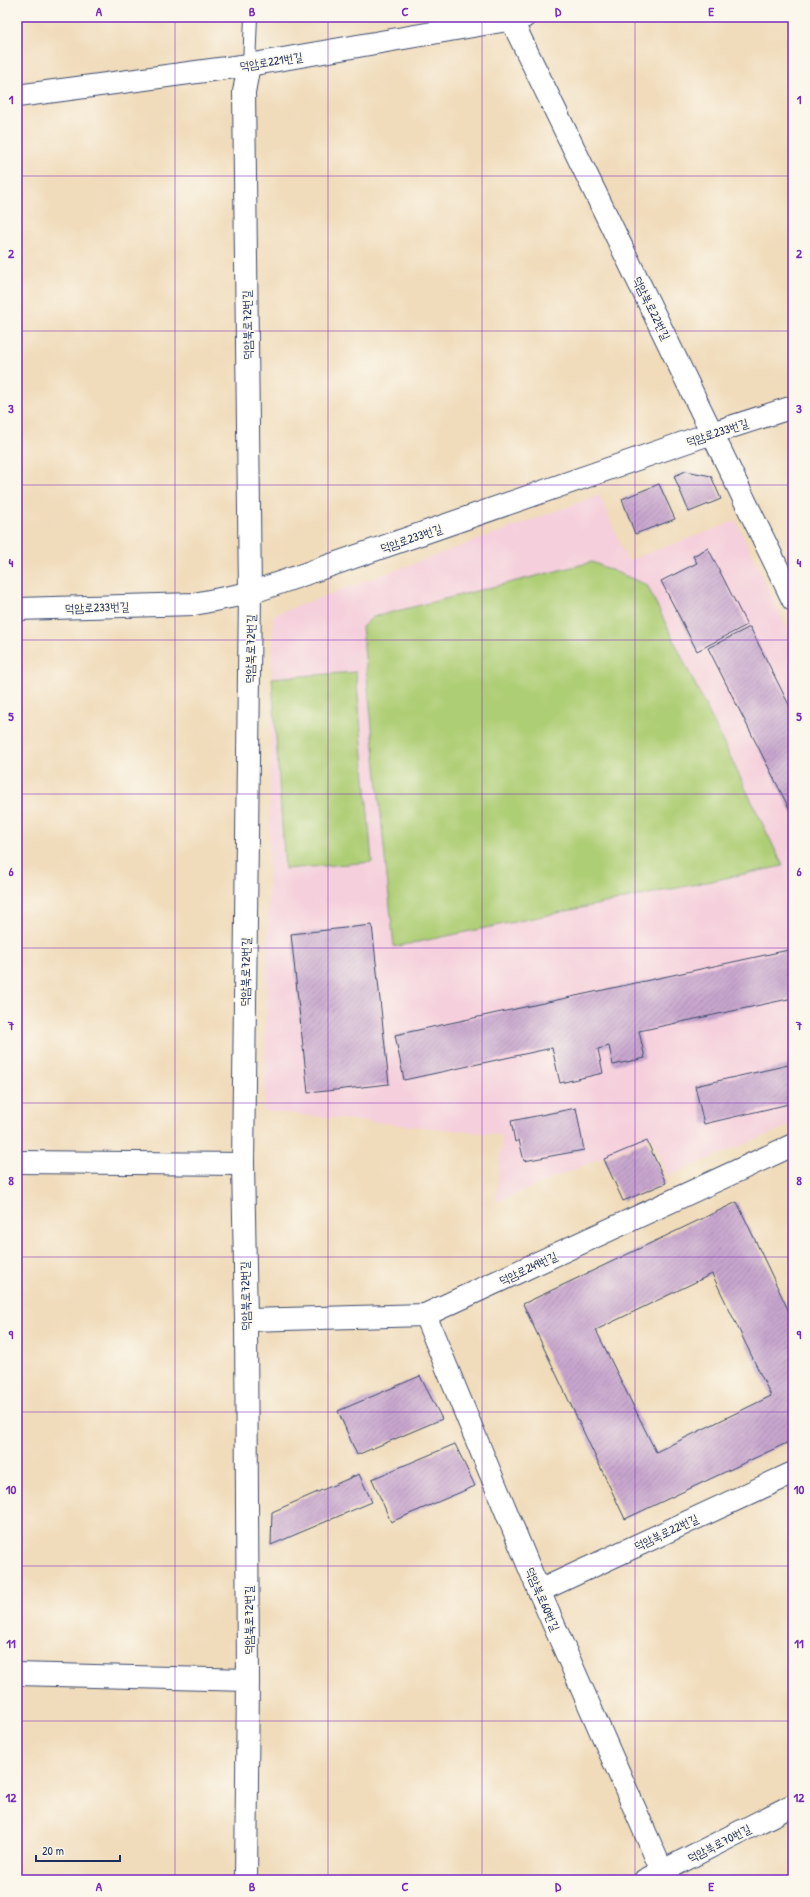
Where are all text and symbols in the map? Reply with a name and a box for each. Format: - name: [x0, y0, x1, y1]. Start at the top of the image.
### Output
- text: A: [96, 2, 103, 20]
- text: B: [249, 2, 256, 20]
- text: C: [401, 2, 409, 20]
- text: D: [555, 2, 562, 20]
- text: E: [708, 2, 714, 20]
- street label: 덕암로221번길: [238, 48, 304, 74]
- text: 1: [9, 90, 14, 108]
- text: 1: [797, 90, 802, 108]
- text: 2: [8, 244, 15, 262]
- text: 2: [796, 244, 803, 262]
- street label: 덕암북로22번길: [629, 273, 675, 343]
- street label: 덕암북로72번길: [238, 290, 256, 360]
- text: 3: [8, 399, 14, 417]
- text: 3: [796, 399, 802, 417]
- street label: 덕암로233번길: [684, 414, 751, 450]
- street label: 덕암로233번길: [378, 519, 445, 557]
- text: 4: [9, 553, 14, 571]
- text: 4: [797, 553, 802, 571]
- street label: 덕암로233번길: [64, 597, 130, 617]
- street label: 덕암북로72번길: [241, 614, 259, 684]
- text: 5: [8, 707, 14, 725]
- text: 5: [796, 707, 802, 725]
- text: 6: [8, 862, 14, 880]
- text: 6: [796, 862, 802, 880]
- street label: 덕암북로72번길: [236, 937, 254, 1007]
- text: 7: [7, 1016, 15, 1034]
- text: 7: [795, 1016, 803, 1034]
- text: 8: [8, 1171, 14, 1189]
- text: 8: [796, 1171, 802, 1189]
- street label: 덕암로249번길: [496, 1247, 560, 1289]
- street label: 덕암북로72번길: [236, 1261, 254, 1331]
- text: 9: [9, 1325, 14, 1343]
- text: 9: [797, 1325, 802, 1343]
- text: 10: [6, 1480, 16, 1498]
- text: 10: [794, 1480, 804, 1498]
- street label: 덕암북로22번길: [631, 1510, 701, 1554]
- street label: 덕암북로60번길: [522, 1564, 564, 1634]
- street label: 덕암북로72번길: [240, 1585, 257, 1655]
- text: 11: [6, 1634, 16, 1652]
- text: 11: [794, 1634, 804, 1652]
- text: 12: [6, 1788, 17, 1806]
- text: 12: [794, 1788, 805, 1806]
- street label: 덕암북로70번길: [684, 1820, 754, 1866]
- scale bar: [36, 1837, 120, 1863]
- text: 20 m: [42, 1842, 64, 1859]
- text: A: [96, 1877, 103, 1895]
- text: B: [249, 1877, 256, 1895]
- text: C: [401, 1877, 409, 1895]
- text: D: [555, 1877, 562, 1895]
- text: E: [708, 1877, 714, 1895]

